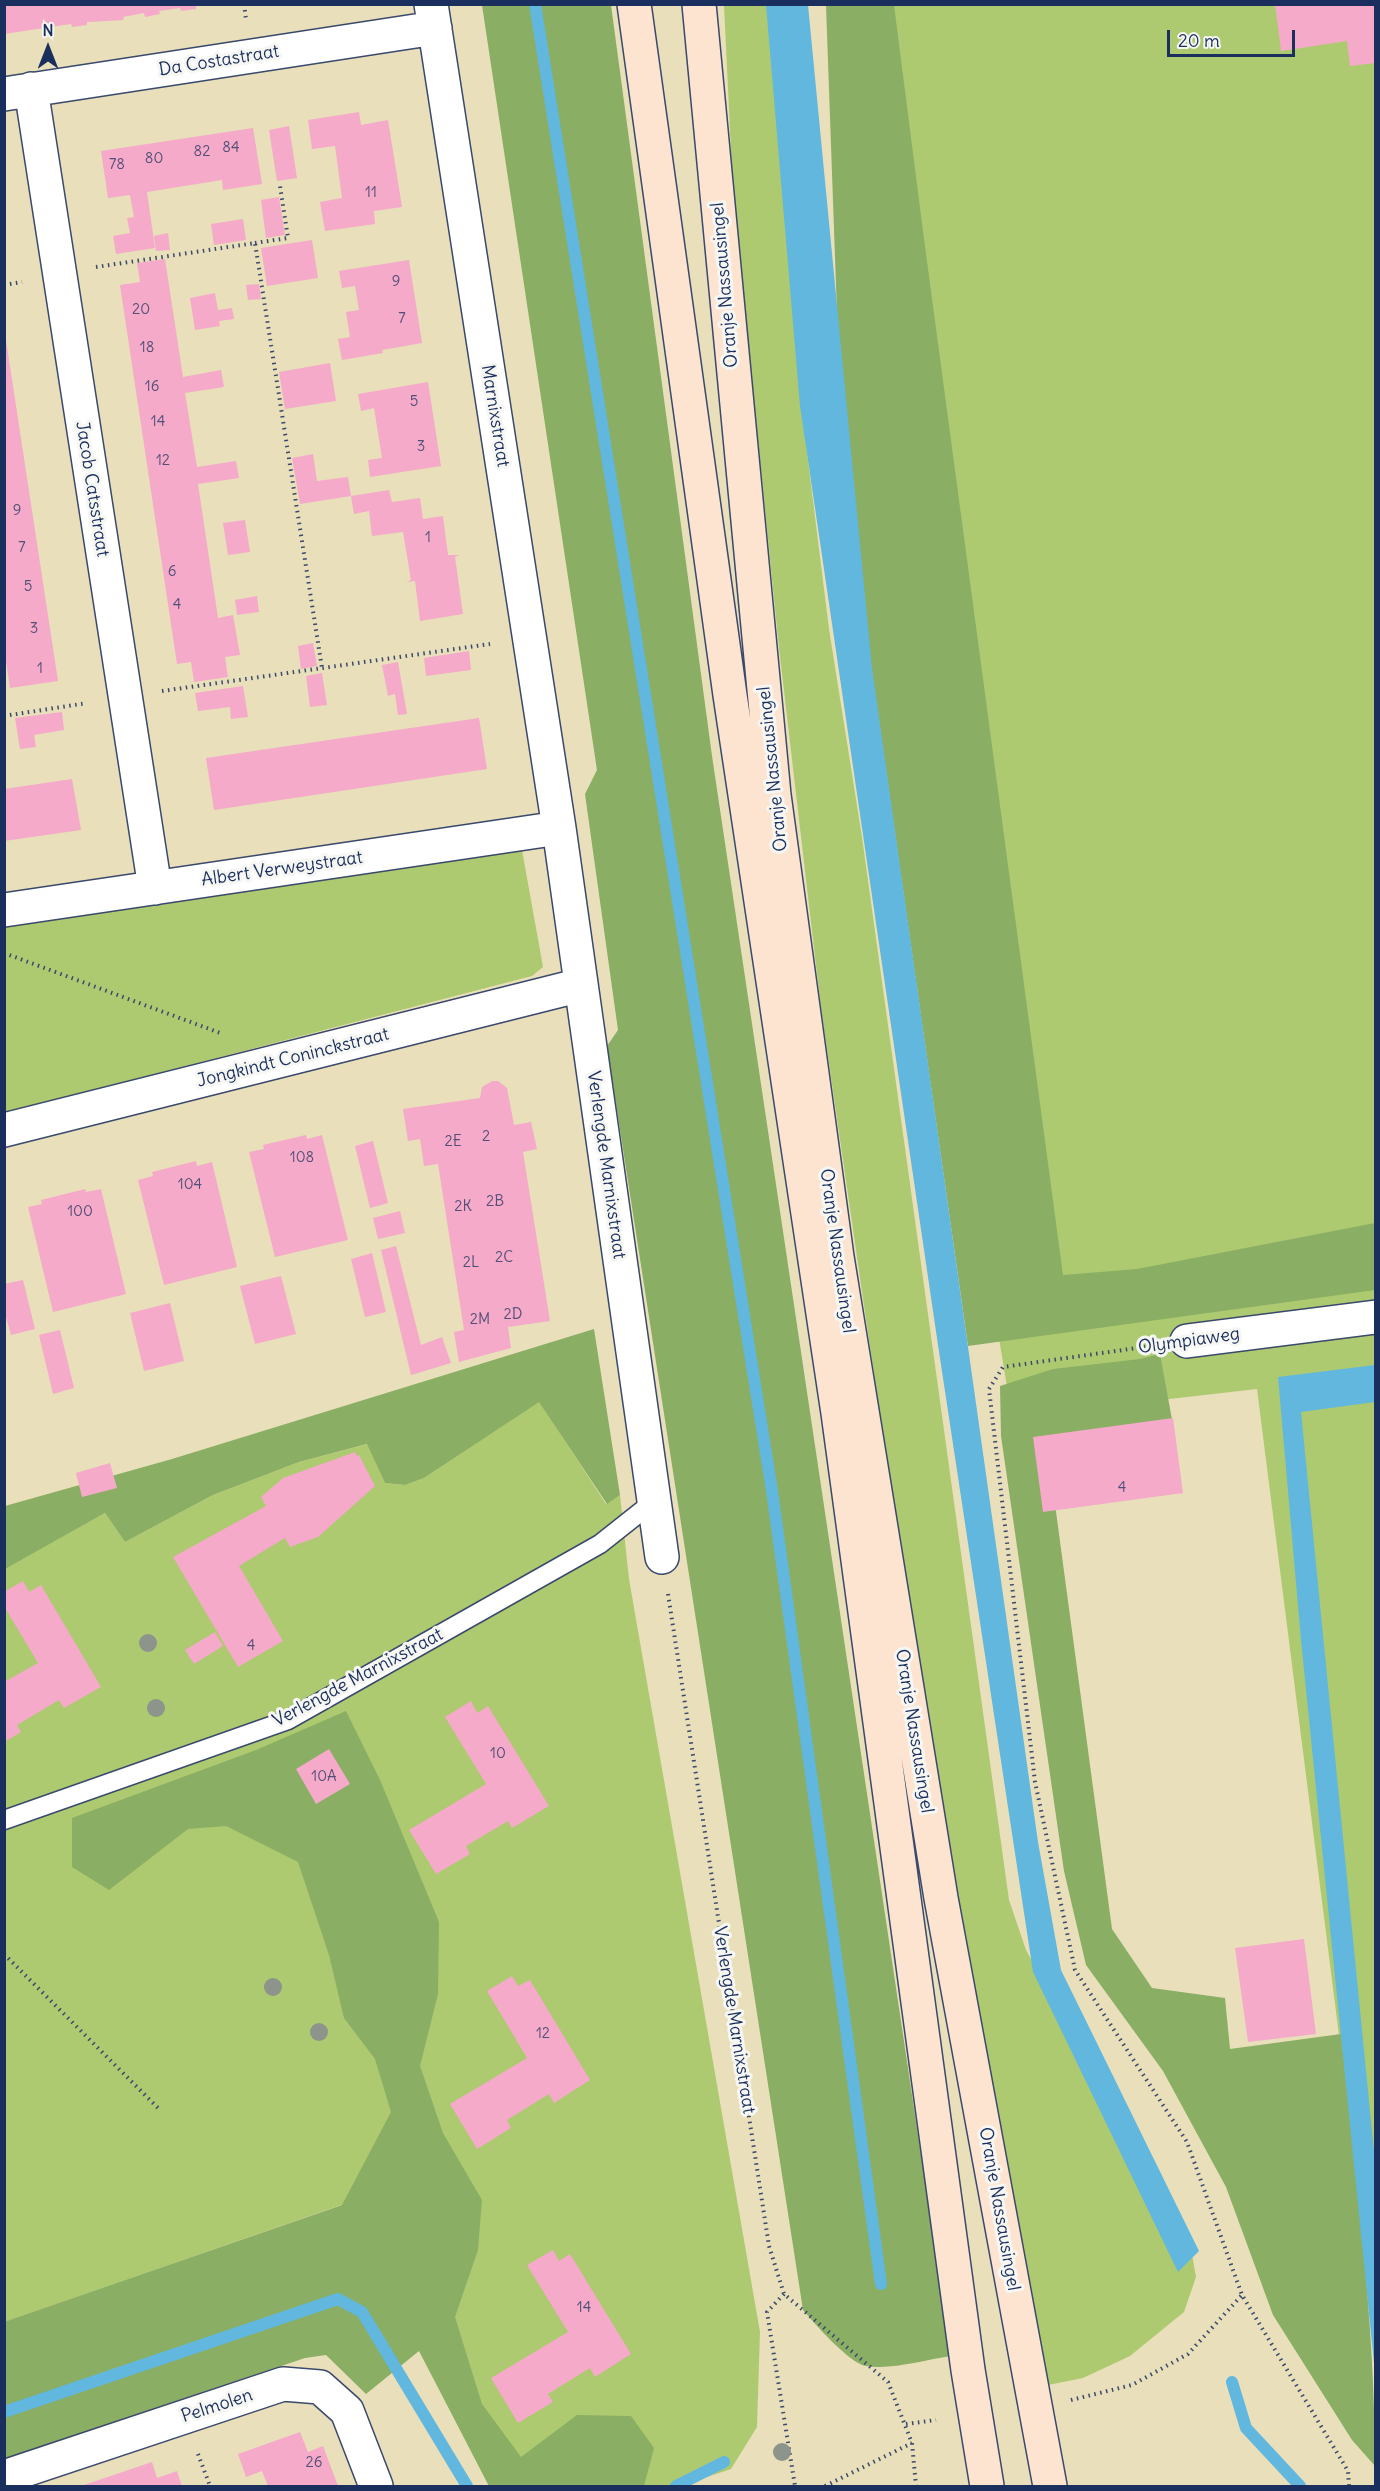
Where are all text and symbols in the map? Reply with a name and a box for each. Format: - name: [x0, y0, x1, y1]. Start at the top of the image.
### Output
- north arrow: [18, 18, 78, 78]
- scale bar: [1170, 18, 1298, 56]
- text: N: [42, 20, 54, 40]
- text: 20 m: [1178, 29, 1220, 52]
- street label: Da Costastraat: [157, 41, 281, 81]
- house number: 84: [222, 139, 240, 157]
- house number: 82: [194, 143, 210, 161]
- house number: 80: [145, 150, 163, 168]
- house number: 78: [109, 156, 125, 174]
- house number: 11: [365, 184, 377, 202]
- street label: Oranje Nassausingel: [707, 201, 743, 369]
- house number: 9: [392, 273, 400, 291]
- house number: 20: [132, 301, 150, 319]
- house number: 7: [398, 310, 406, 328]
- house number: 18: [140, 339, 154, 357]
- street label: Marnixstraat: [476, 363, 514, 469]
- house number: 16: [145, 378, 159, 396]
- house number: 5: [410, 393, 418, 411]
- house number: 14: [151, 413, 165, 431]
- street label: Jacob Catsstraat: [71, 420, 113, 558]
- house number: 3: [417, 438, 425, 456]
- house number: 12: [156, 452, 170, 470]
- house number: 9: [13, 502, 21, 520]
- house number: 1: [425, 529, 431, 547]
- house number: 7: [18, 539, 26, 557]
- house number: 6: [168, 563, 176, 581]
- house number: 5: [24, 578, 32, 596]
- house number: 4: [173, 596, 181, 614]
- house number: 3: [30, 620, 38, 638]
- house number: 1: [37, 660, 43, 678]
- street label: Oranje Nassausingel: [754, 685, 792, 853]
- street label: Albert Verweystraat: [200, 847, 364, 891]
- street label: Jongkindt Coninckstraat: [195, 1024, 391, 1092]
- street label: Verlengde Marnixstraat: [582, 1070, 630, 1260]
- house number: 2: [482, 1128, 490, 1146]
- house number: 2E: [444, 1133, 462, 1151]
- house number: 108: [290, 1149, 314, 1167]
- street label: Oranje Nassausingel: [815, 1167, 859, 1335]
- house number: 104: [178, 1176, 202, 1194]
- house number: 2B: [486, 1193, 504, 1211]
- house number: 2K: [454, 1198, 472, 1216]
- house number: 100: [67, 1203, 93, 1221]
- house number: 2C: [495, 1249, 513, 1267]
- house number: 2L: [463, 1254, 479, 1272]
- house number: 2D: [504, 1306, 522, 1324]
- house number: 2M: [470, 1311, 490, 1329]
- street label: Olympiaweg: [1137, 1323, 1241, 1359]
- house number: 4: [1118, 1479, 1126, 1497]
- street label: Verlengde Marnixstraat: [269, 1624, 447, 1732]
- house number: 4: [247, 1637, 255, 1655]
- street label: Oranje Nassausingel: [890, 1647, 938, 1815]
- house number: 10: [490, 1745, 506, 1763]
- house number: 10A: [311, 1768, 337, 1786]
- street label: Verlengde Marnixstraat: [709, 1925, 759, 2115]
- house number: 12: [536, 2025, 550, 2043]
- street label: Oranje Nassausingel: [974, 2125, 1024, 2293]
- house number: 14: [577, 2299, 591, 2317]
- street label: Pelmolen: [179, 2384, 255, 2428]
- house number: 26: [306, 2454, 322, 2472]

